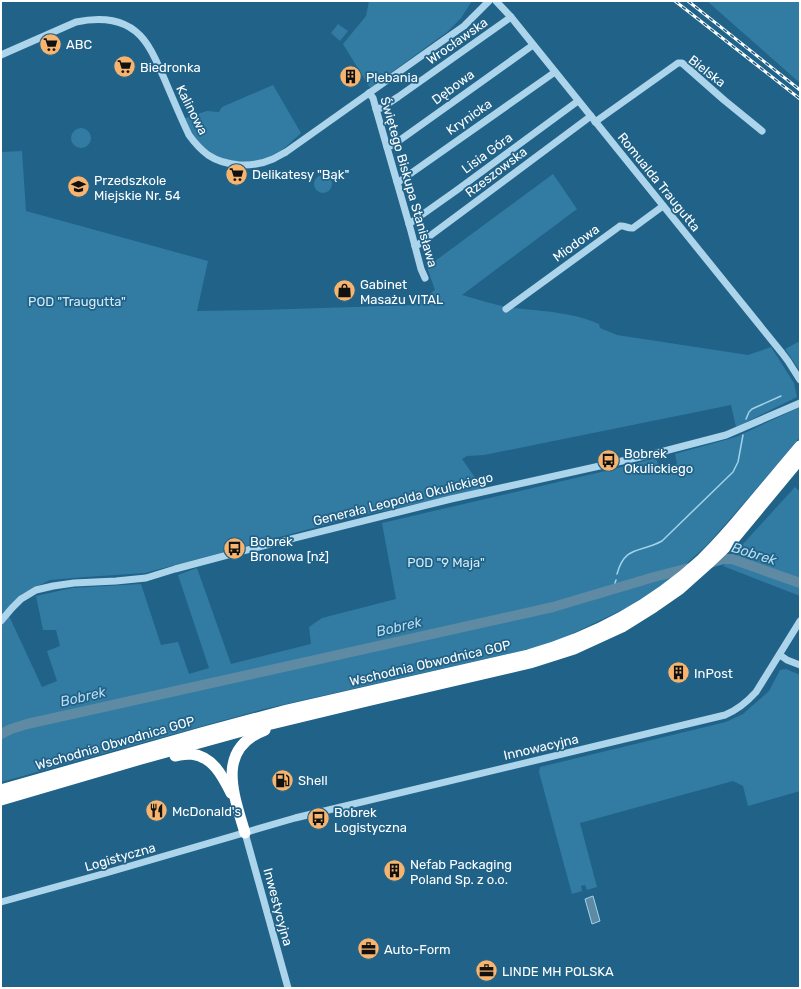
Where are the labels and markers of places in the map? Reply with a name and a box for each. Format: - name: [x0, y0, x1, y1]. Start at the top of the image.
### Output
- supermarket icon: ABC: [38, 31, 64, 57]
- place label: ABC: [66, 37, 92, 52]
- supermarket icon: Biedronka: [112, 54, 138, 80]
- place label: Biedronka: [140, 60, 201, 75]
- building icon: Plebania: [337, 64, 363, 90]
- place label: Plebania: [366, 70, 418, 85]
- supermarket icon: Delikatesy "Bąk": [224, 161, 250, 187]
- place label: Delikatesy "Bąk": [252, 167, 349, 182]
- place label: Przedszkole Miejskie Nr. 54: [94, 173, 181, 203]
- school or university icon: Przedszkole Miejskie Nr. 54: [65, 174, 91, 200]
- place label: Gabinet Masażu VITAL: [360, 277, 444, 307]
- shop icon: Gabinet Masażu VITAL: [331, 278, 357, 304]
- place label: Bobrek Okulickiego: [624, 446, 693, 477]
- bus stop icon: Bobrek Okulickiego: [595, 447, 621, 473]
- place label: Bobrek Bronowa [nż]: [250, 534, 329, 564]
- bus stop icon: Bobrek Bronowa [nż]: [222, 535, 248, 561]
- building icon: InPost: [666, 660, 692, 686]
- place label: InPost: [694, 666, 733, 681]
- fuel station icon: Shell: [270, 767, 296, 793]
- place label: Shell: [298, 773, 328, 788]
- restaurant icon: McDonald's: [143, 798, 169, 824]
- place label: McDonald's: [172, 804, 241, 819]
- place label: Bobrek Logistyczna: [334, 805, 407, 836]
- bus stop icon: Bobrek Logistyczna: [305, 806, 331, 832]
- place label: Nefab Packaging Poland Sp. z o.o.: [410, 857, 512, 887]
- building icon: Nefab Packaging Poland Sp. z o.o.: [381, 858, 407, 884]
- office icon: Auto-Form: [356, 936, 382, 962]
- place label: Auto-Form: [384, 942, 451, 957]
- office icon: LINDE MH POLSKA: [473, 958, 499, 984]
- place label: LINDE MH POLSKA: [502, 964, 614, 979]

